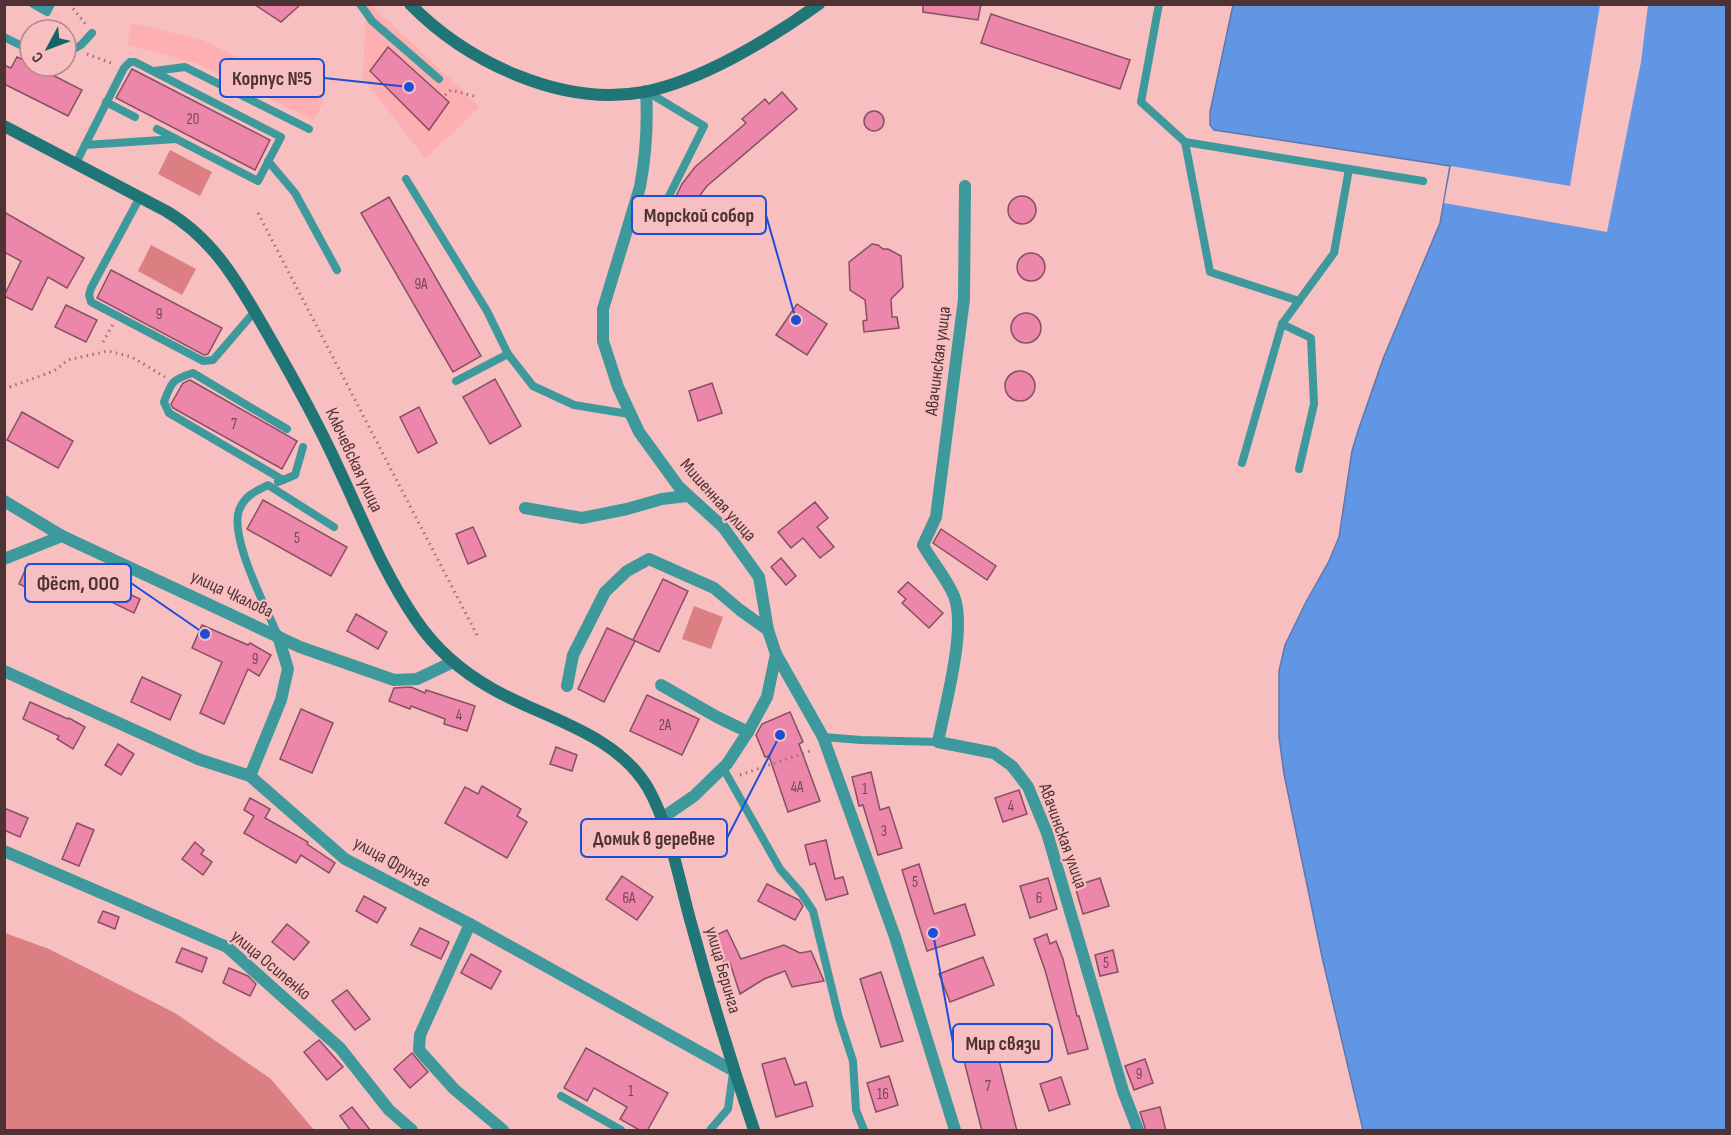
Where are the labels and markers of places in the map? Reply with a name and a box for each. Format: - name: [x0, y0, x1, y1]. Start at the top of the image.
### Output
- callout: Корпус №5: [220, 59, 324, 97]
- callout: Морской собор: [632, 196, 766, 234]
- callout: Фёст, ООО: [25, 564, 131, 602]
- callout: Домик в деревне: [581, 819, 727, 857]
- callout: Мир связи: [953, 1024, 1052, 1062]

